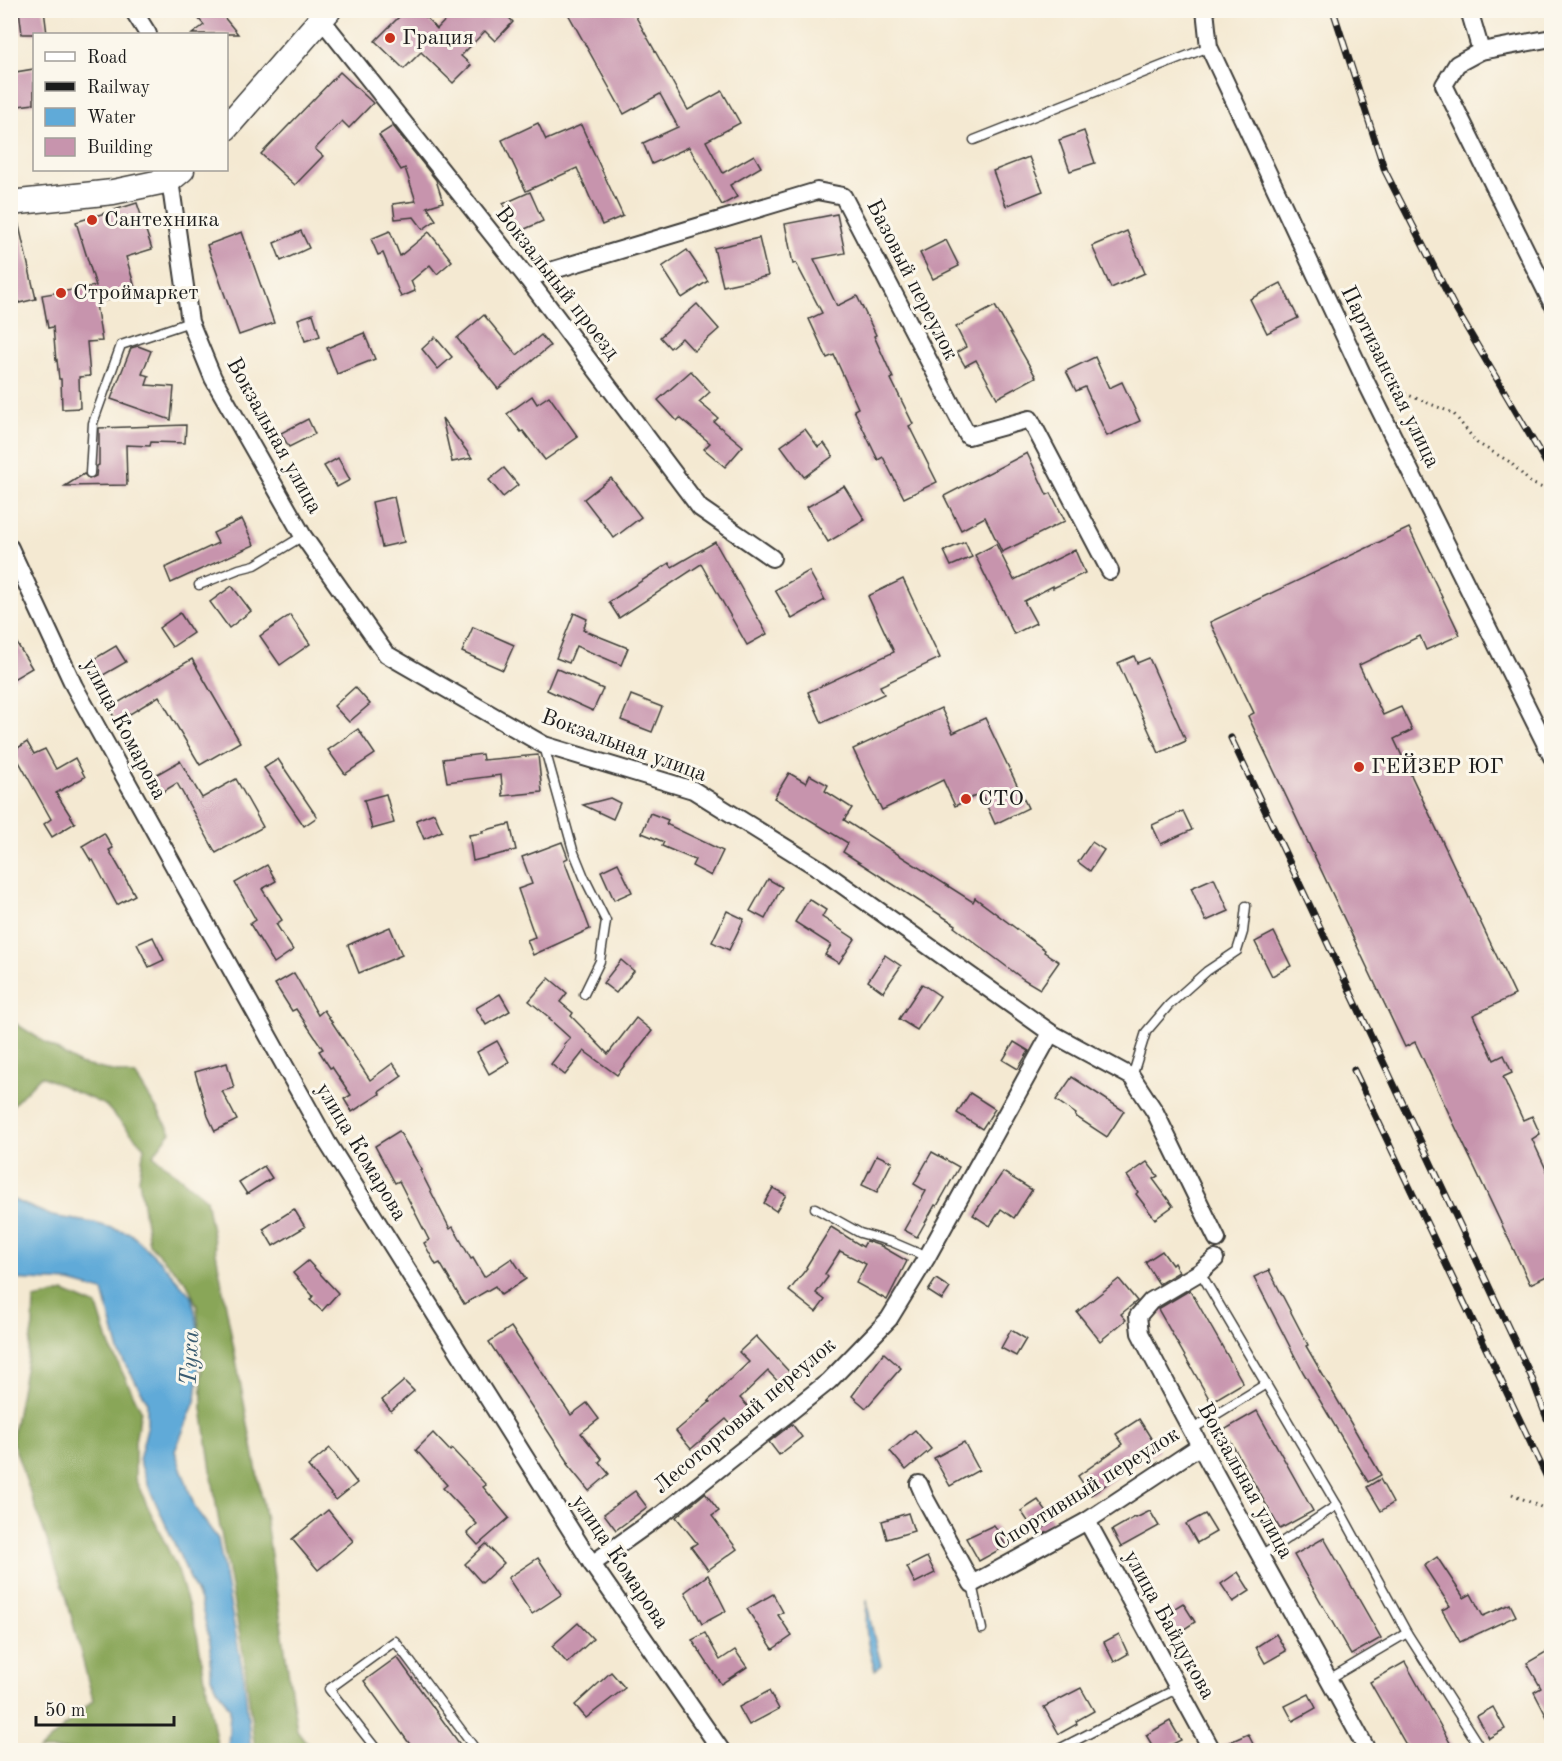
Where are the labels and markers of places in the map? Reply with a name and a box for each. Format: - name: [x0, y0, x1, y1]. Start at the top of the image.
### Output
- place label: Грация: [402, 27, 474, 49]
- marker: Грация: [383, 31, 397, 45]
- place label: Сантехника: [104, 209, 220, 231]
- marker: Сантехника: [85, 213, 99, 227]
- place label: Строймаркет: [73, 282, 199, 304]
- marker: Строймаркет: [54, 286, 68, 300]
- place label: ГЕЙЗЕР ЮГ: [1371, 752, 1504, 778]
- marker: ГЕЙЗЕР ЮГ: [1352, 760, 1366, 774]
- place label: СТО: [978, 788, 1024, 810]
- marker: СТО: [959, 792, 973, 806]

